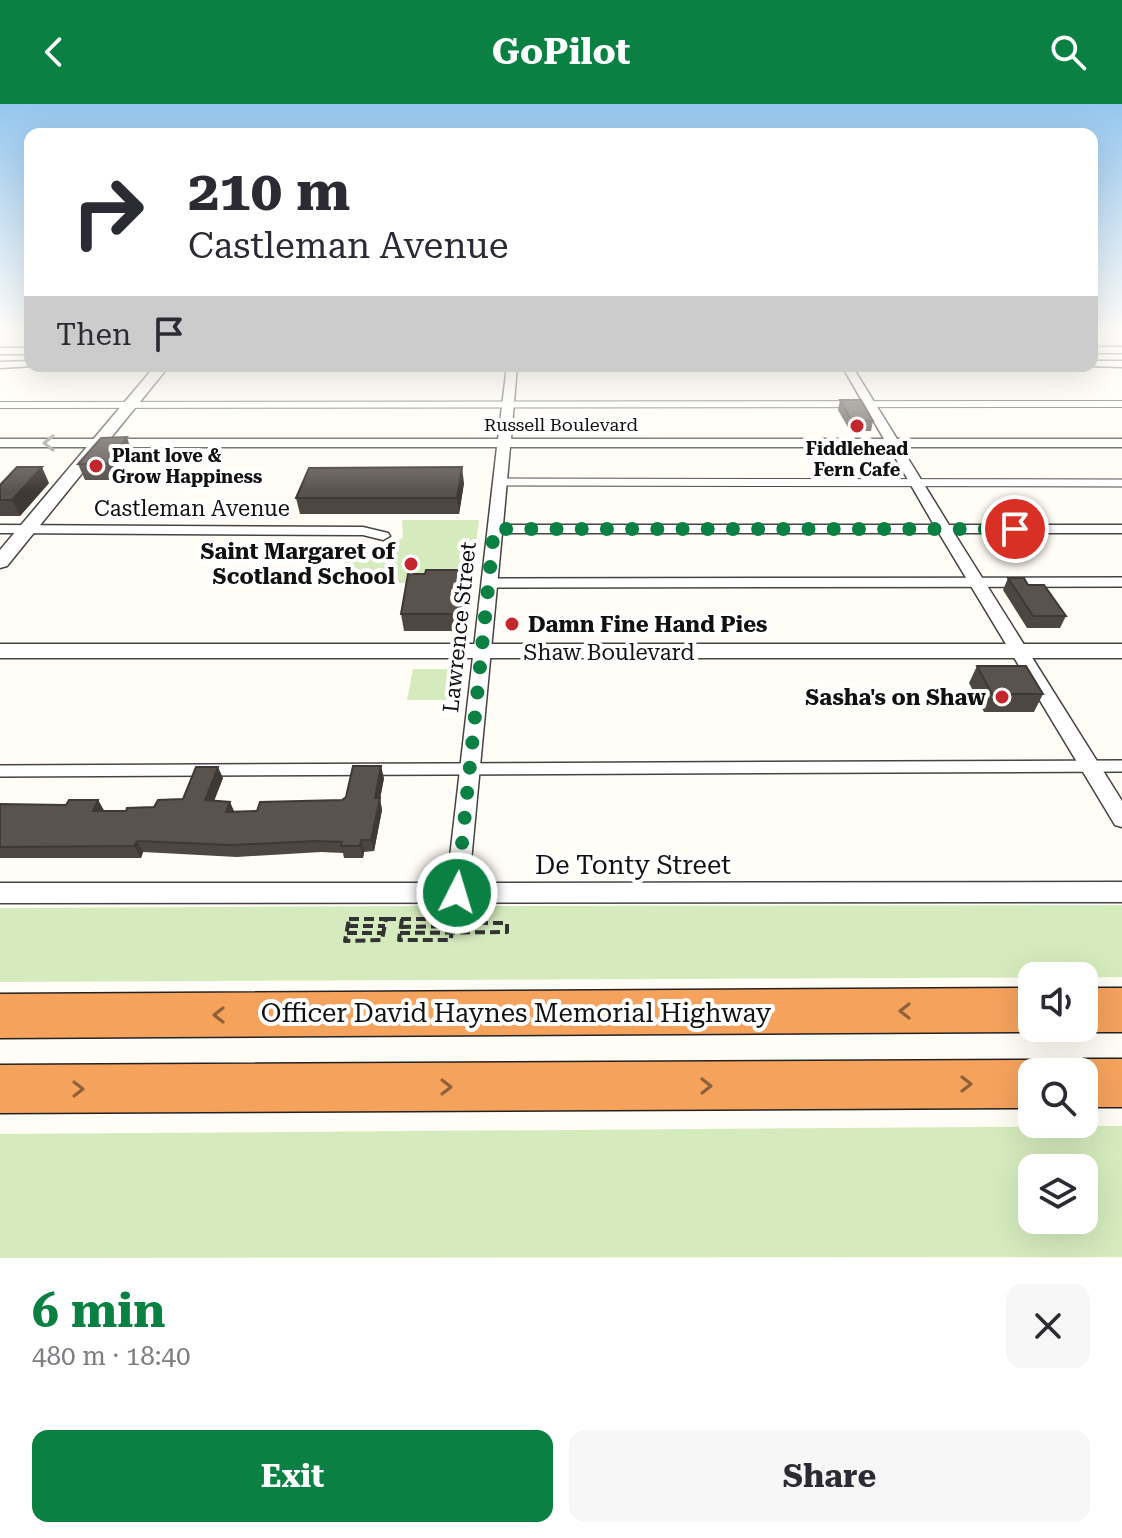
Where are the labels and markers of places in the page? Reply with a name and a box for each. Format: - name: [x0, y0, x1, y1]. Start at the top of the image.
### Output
- marker: Fiddlehead Fern Cafe: [848, 417, 866, 435]
- place label: Fiddlehead Fern Cafe: [806, 438, 908, 480]
- place label: Plant love & Grow Happiness: [112, 445, 262, 487]
- marker: Plant love & Grow Happiness: [87, 457, 105, 475]
- pin: [981, 495, 1049, 563]
- place label: Saint Margaret of Scotland School: [201, 539, 396, 589]
- marker: Saint Margaret of Scotland School: [402, 555, 420, 573]
- place label: Damn Fine Hand Pies: [528, 612, 767, 637]
- marker: Damn Fine Hand Pies: [503, 615, 521, 633]
- place label: Sasha's on Shaw: [805, 685, 986, 710]
- marker: Sasha's on Shaw: [993, 688, 1011, 706]

